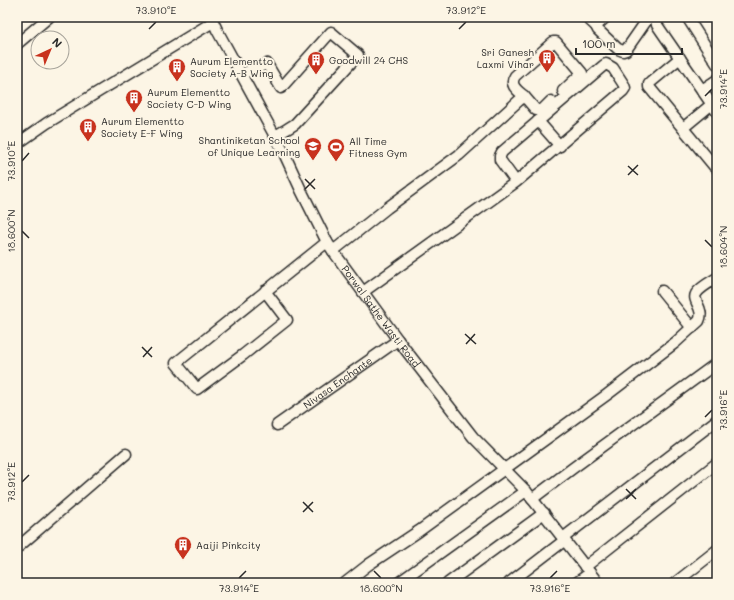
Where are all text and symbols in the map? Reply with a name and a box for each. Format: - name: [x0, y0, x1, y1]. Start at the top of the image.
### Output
- text: 73.910°E: [136, 3, 177, 17]
- text: 73.912°E: [446, 3, 486, 17]
- north arrow: [30, 30, 70, 70]
- scale bar: [576, 30, 682, 56]
- text: N: [49, 34, 66, 51]
- text: 100 m: [582, 35, 616, 51]
- place label: Sri Ganesh Laxmi Vihar: [477, 45, 534, 71]
- building icon: Sri Ganesh Laxmi Vihar: [537, 48, 557, 73]
- building icon: Goodwill 24 CHS: [306, 50, 326, 75]
- place label: Goodwill 24 CHS: [329, 53, 409, 67]
- place label: Aurum Elementto Society A-B Wing: [190, 54, 273, 80]
- building icon: Aurum Elementto Society A-B Wing: [167, 57, 187, 82]
- text: 73.914°E: [716, 69, 730, 109]
- place label: Aurum Elementto Society C-D Wing: [147, 85, 231, 111]
- building icon: Aurum Elementto Society C-D Wing: [124, 88, 144, 113]
- place label: Aurum Elementto Society E-F Wing: [101, 114, 184, 140]
- building icon: Aurum Elementto Society E-F Wing: [78, 117, 98, 142]
- place label: Shantiniketan School of Unique Learning: [199, 133, 300, 159]
- place label: All Time Fitness Gym: [349, 134, 407, 160]
- school or university icon: Shantiniketan School of Unique Learning: [303, 136, 323, 161]
- sports icon: All Time Fitness Gym: [326, 137, 346, 162]
- text: 73.910°E: [4, 140, 18, 181]
- text: 18.600°N: [4, 209, 18, 253]
- text: 18.604°N: [716, 226, 730, 268]
- street label: Porwal Sathe Wasti Road: [339, 262, 423, 370]
- street label: Nivasa Enchante: [300, 353, 375, 412]
- text: 73.916°E: [716, 390, 730, 430]
- text: 73.912°E: [4, 462, 18, 502]
- building icon: Aaiji Pinkcity: [173, 535, 193, 560]
- place label: Aaiji Pinkcity: [196, 538, 260, 552]
- text: 73.914°E: [219, 581, 259, 595]
- text: 18.600°N: [359, 581, 403, 595]
- text: 73.916°E: [530, 581, 570, 595]

